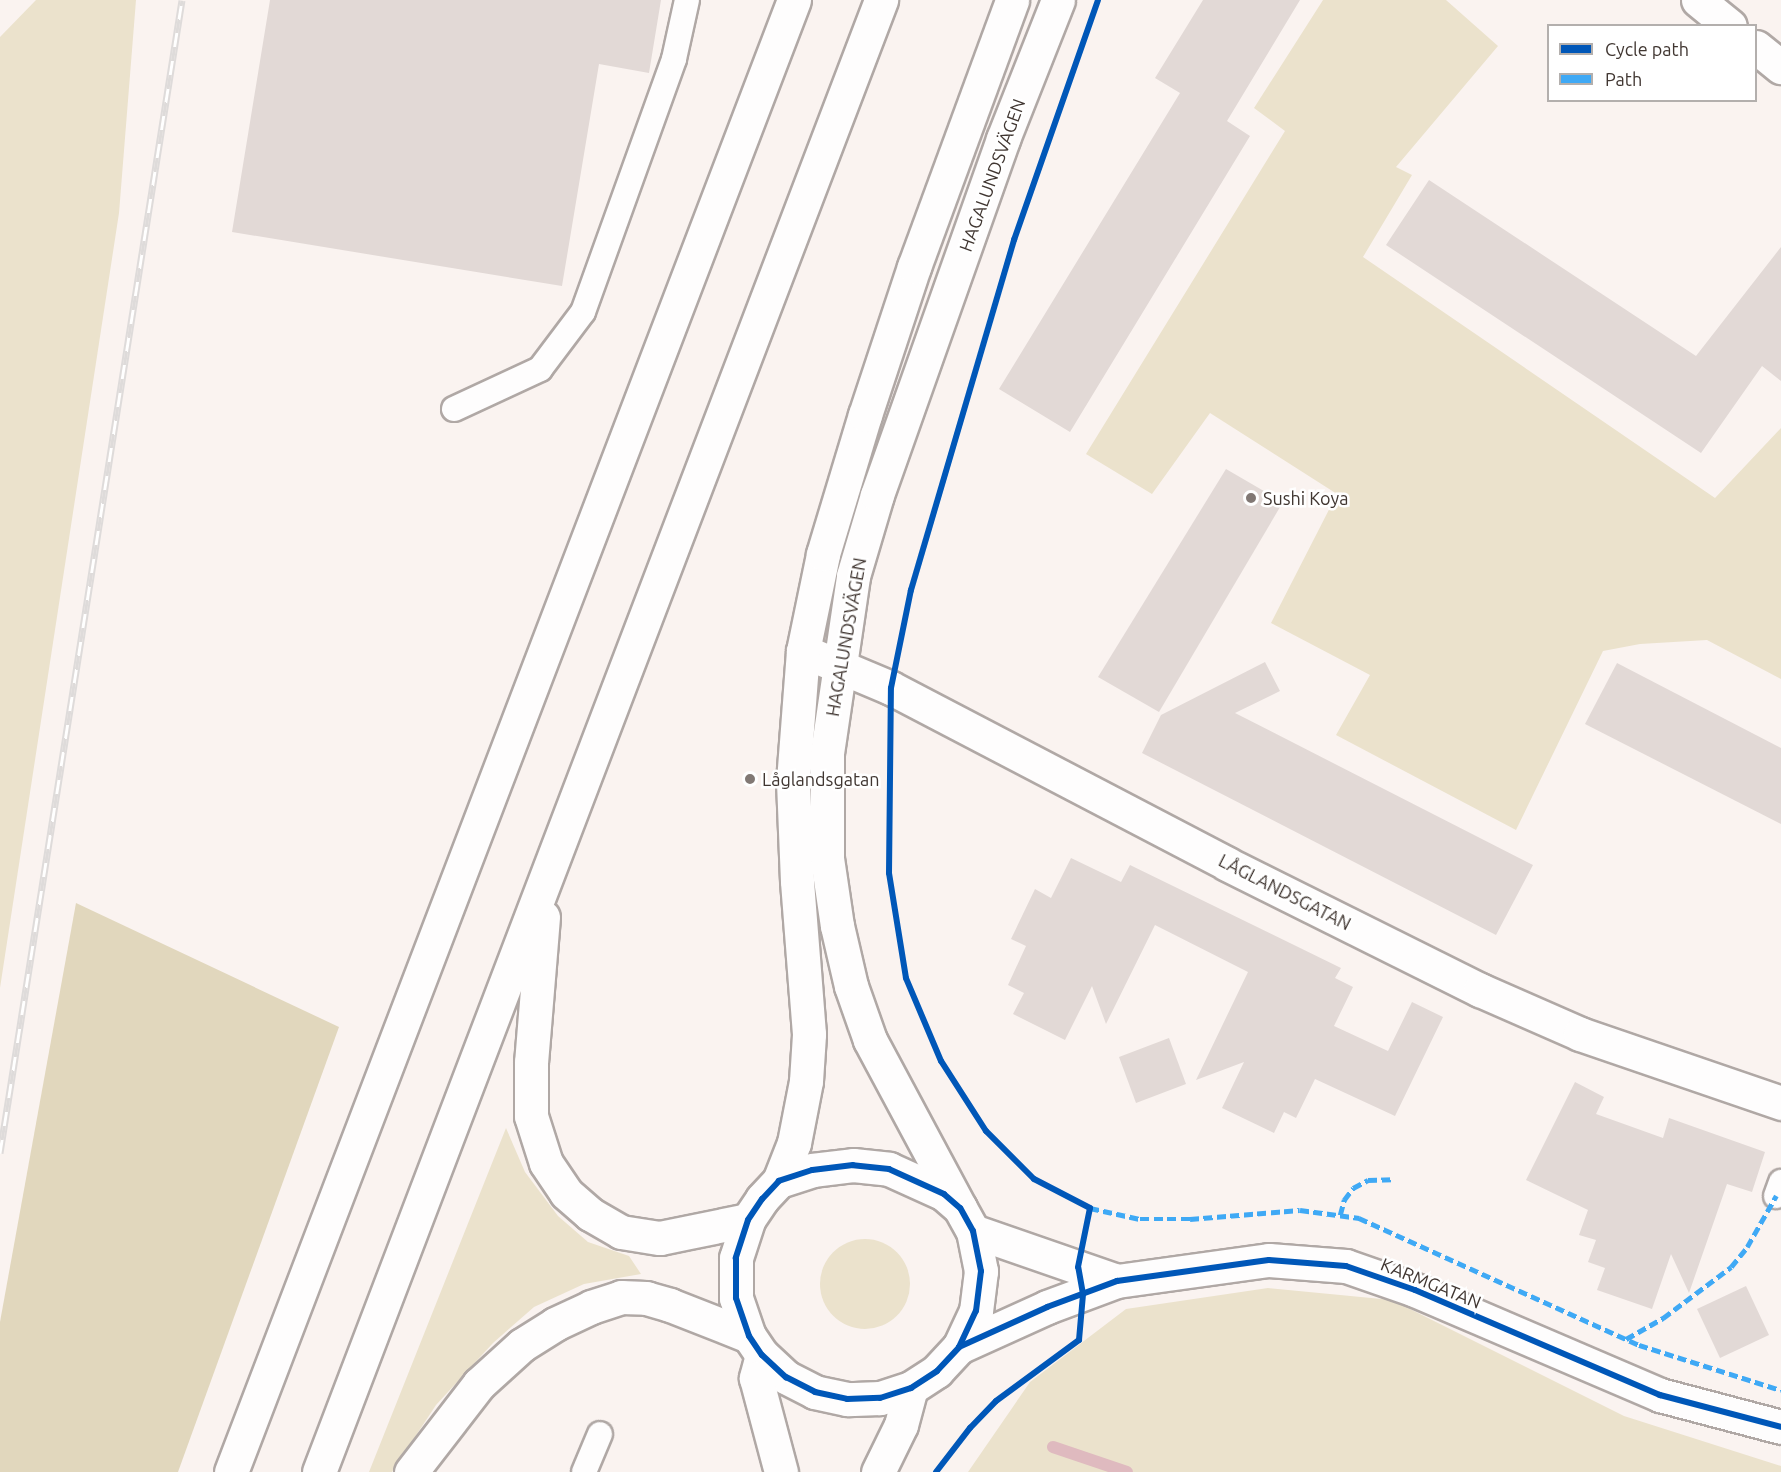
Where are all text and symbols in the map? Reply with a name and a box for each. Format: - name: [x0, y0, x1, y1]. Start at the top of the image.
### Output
- legend: [1547, 24, 1757, 102]
- text: Cycle path: [1605, 39, 1689, 59]
- text: Path: [1605, 69, 1642, 89]
- street label: HAGALUNDSVÄGEN: [954, 96, 1030, 254]
- place label: Sushi Koya: [1263, 487, 1348, 509]
- marker: Sushi Koya: [1244, 491, 1258, 505]
- street label: HAGALUNDSVÄGEN: [821, 556, 871, 718]
- place label: Låglandsgatan: [762, 768, 880, 790]
- marker: Låglandsgatan: [743, 772, 757, 786]
- street label: LÅGLANDSGATAN: [1215, 849, 1355, 935]
- street label: KARMGATAN: [1378, 1253, 1484, 1313]

